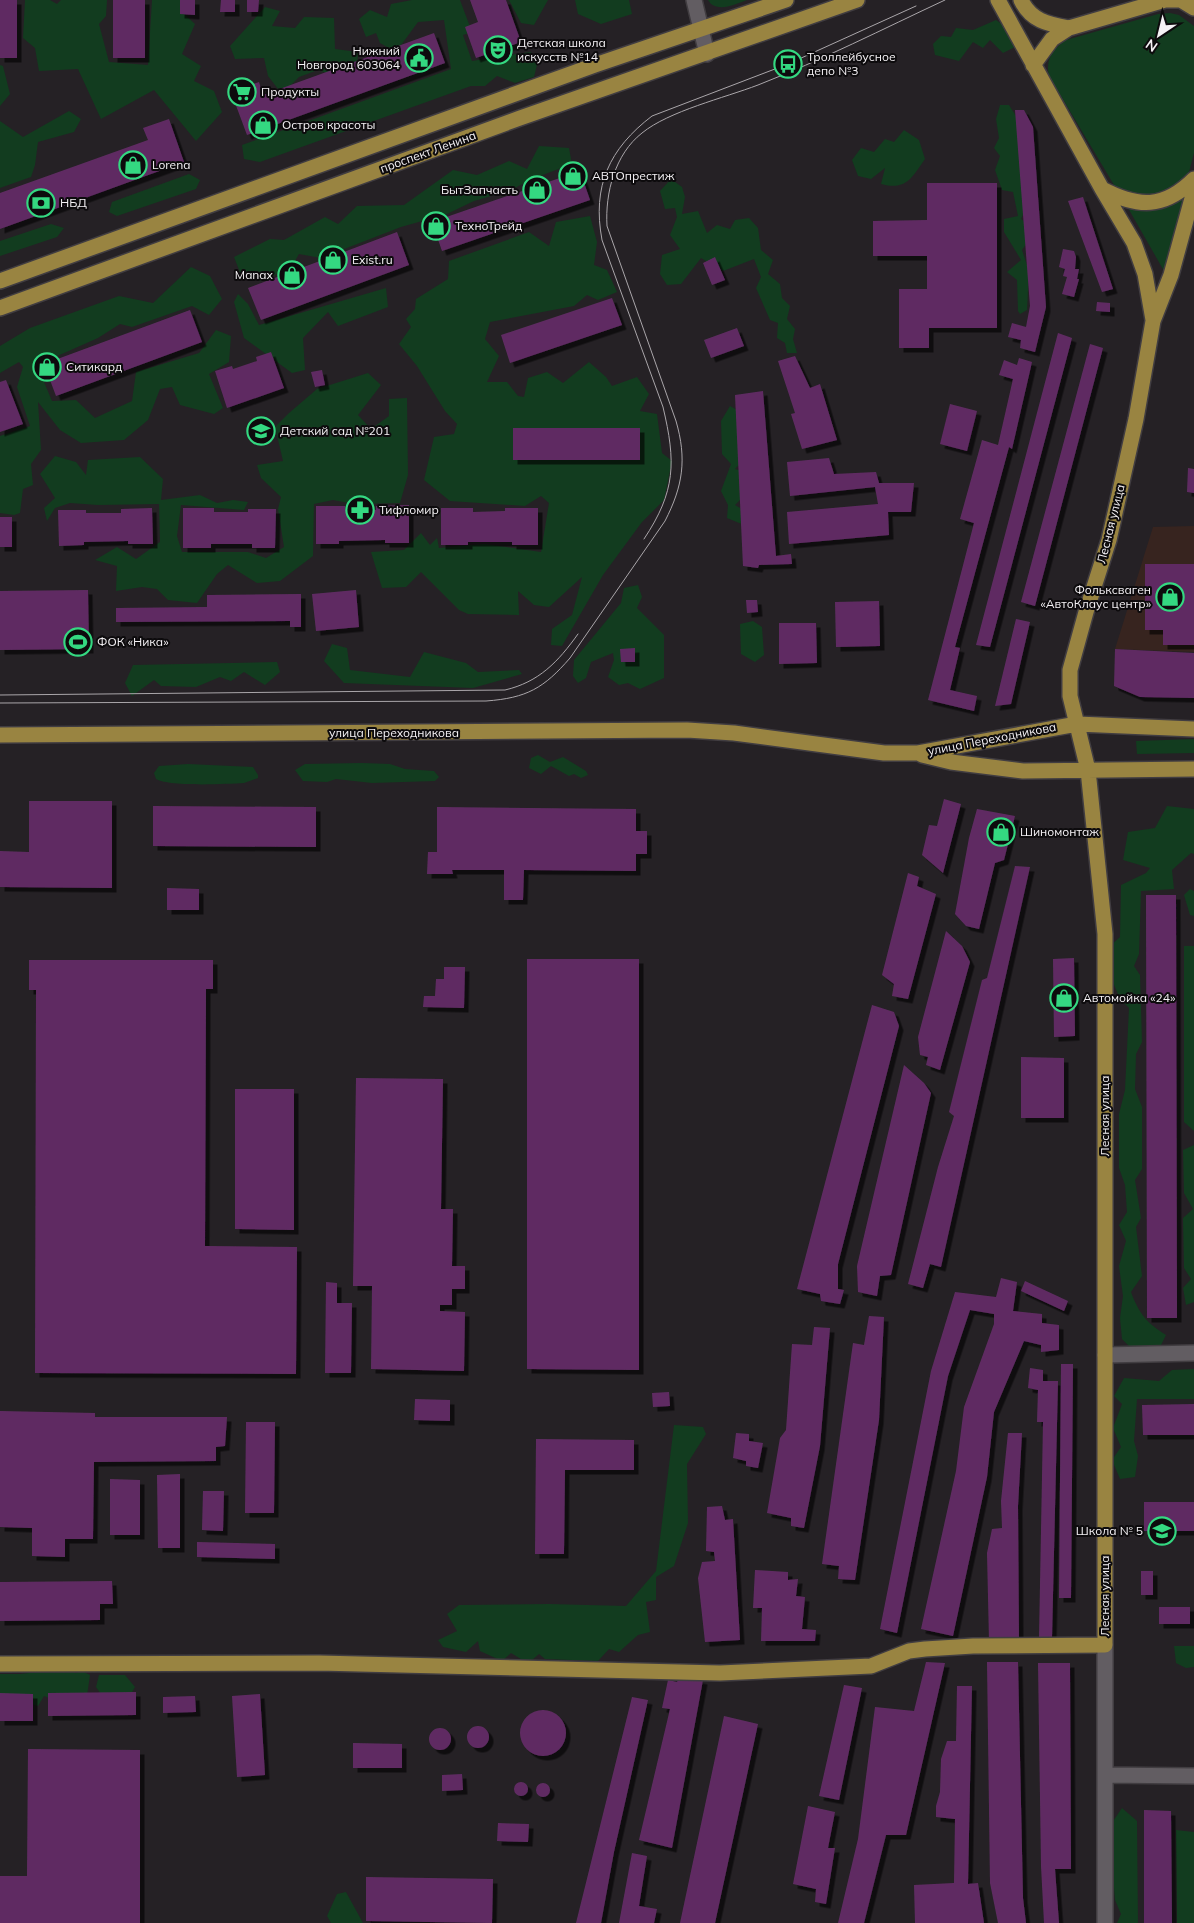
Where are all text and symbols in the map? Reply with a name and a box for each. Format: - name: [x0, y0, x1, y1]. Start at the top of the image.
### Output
- north arrow: [1134, 10, 1184, 60]
- theatre icon: Детская школа искусств №14: [483, 35, 513, 65]
- place label: Детская школа искусств №14: [517, 35, 606, 64]
- text: N: [1142, 35, 1161, 56]
- place label: Нижний Новгород 603064: [297, 43, 400, 72]
- public building icon: Нижний Новгород 603064: [404, 43, 434, 73]
- bus stop icon: Троллейбусное депо №3: [773, 49, 803, 79]
- place label: Троллейбусное депо №3: [807, 49, 896, 78]
- supermarket icon: Продукты: [227, 77, 257, 107]
- place label: Продукты: [261, 84, 319, 99]
- shop icon: Остров красоты: [248, 110, 278, 140]
- place label: Остров красоты: [282, 117, 375, 132]
- street label: проспект Ленина: [378, 127, 478, 176]
- shop icon: Lorena: [118, 150, 148, 180]
- place label: Lorena: [152, 157, 190, 172]
- shop icon: АВТОпрестиж: [558, 161, 588, 191]
- place label: АВТОпрестиж: [592, 168, 675, 183]
- shop icon: БытЗапчасть: [522, 175, 552, 205]
- place label: БытЗапчасть: [441, 182, 518, 197]
- bank icon: НБД: [26, 188, 56, 218]
- place label: НБД: [60, 195, 87, 210]
- shop icon: ТехноТрейд: [421, 211, 451, 241]
- place label: ТехноТрейд: [455, 218, 522, 233]
- shop icon: Exist.ru: [318, 245, 348, 275]
- place label: Exist.ru: [352, 252, 393, 267]
- shop icon: Manax: [277, 260, 307, 290]
- place label: Manax: [235, 267, 274, 282]
- shop icon: Ситикард: [32, 352, 62, 382]
- place label: Ситикард: [66, 359, 122, 374]
- school or university icon: Детский сад №201: [246, 416, 276, 446]
- place label: Детский сад №201: [280, 423, 390, 438]
- street label: Лесная улица: [1093, 483, 1128, 565]
- pharmacy icon: Тифломир: [345, 495, 375, 525]
- place label: Тифломир: [379, 502, 439, 517]
- place label: Фольксваген «АвтоКлаус центр»: [1040, 582, 1152, 611]
- shop icon: Фольксваген «АвтоКлаус центр»: [1155, 582, 1185, 612]
- sports icon: ФОК «Ника»: [63, 627, 93, 657]
- place label: ФОК «Ника»: [97, 634, 169, 649]
- street label: улица Переходникова: [927, 719, 1057, 758]
- street label: улица Переходникова: [329, 725, 459, 740]
- shop icon: Шиномонтаж: [986, 817, 1016, 847]
- place label: Шиномонтаж: [1020, 824, 1099, 839]
- shop icon: Автомойка «24»: [1049, 983, 1079, 1013]
- place label: Автомойка «24»: [1083, 990, 1176, 1005]
- street label: Лесная улица: [1097, 1075, 1112, 1157]
- school or university icon: Школа № 5: [1147, 1516, 1177, 1546]
- place label: Школа № 5: [1076, 1523, 1143, 1538]
- street label: Лесная улица: [1097, 1555, 1112, 1637]

